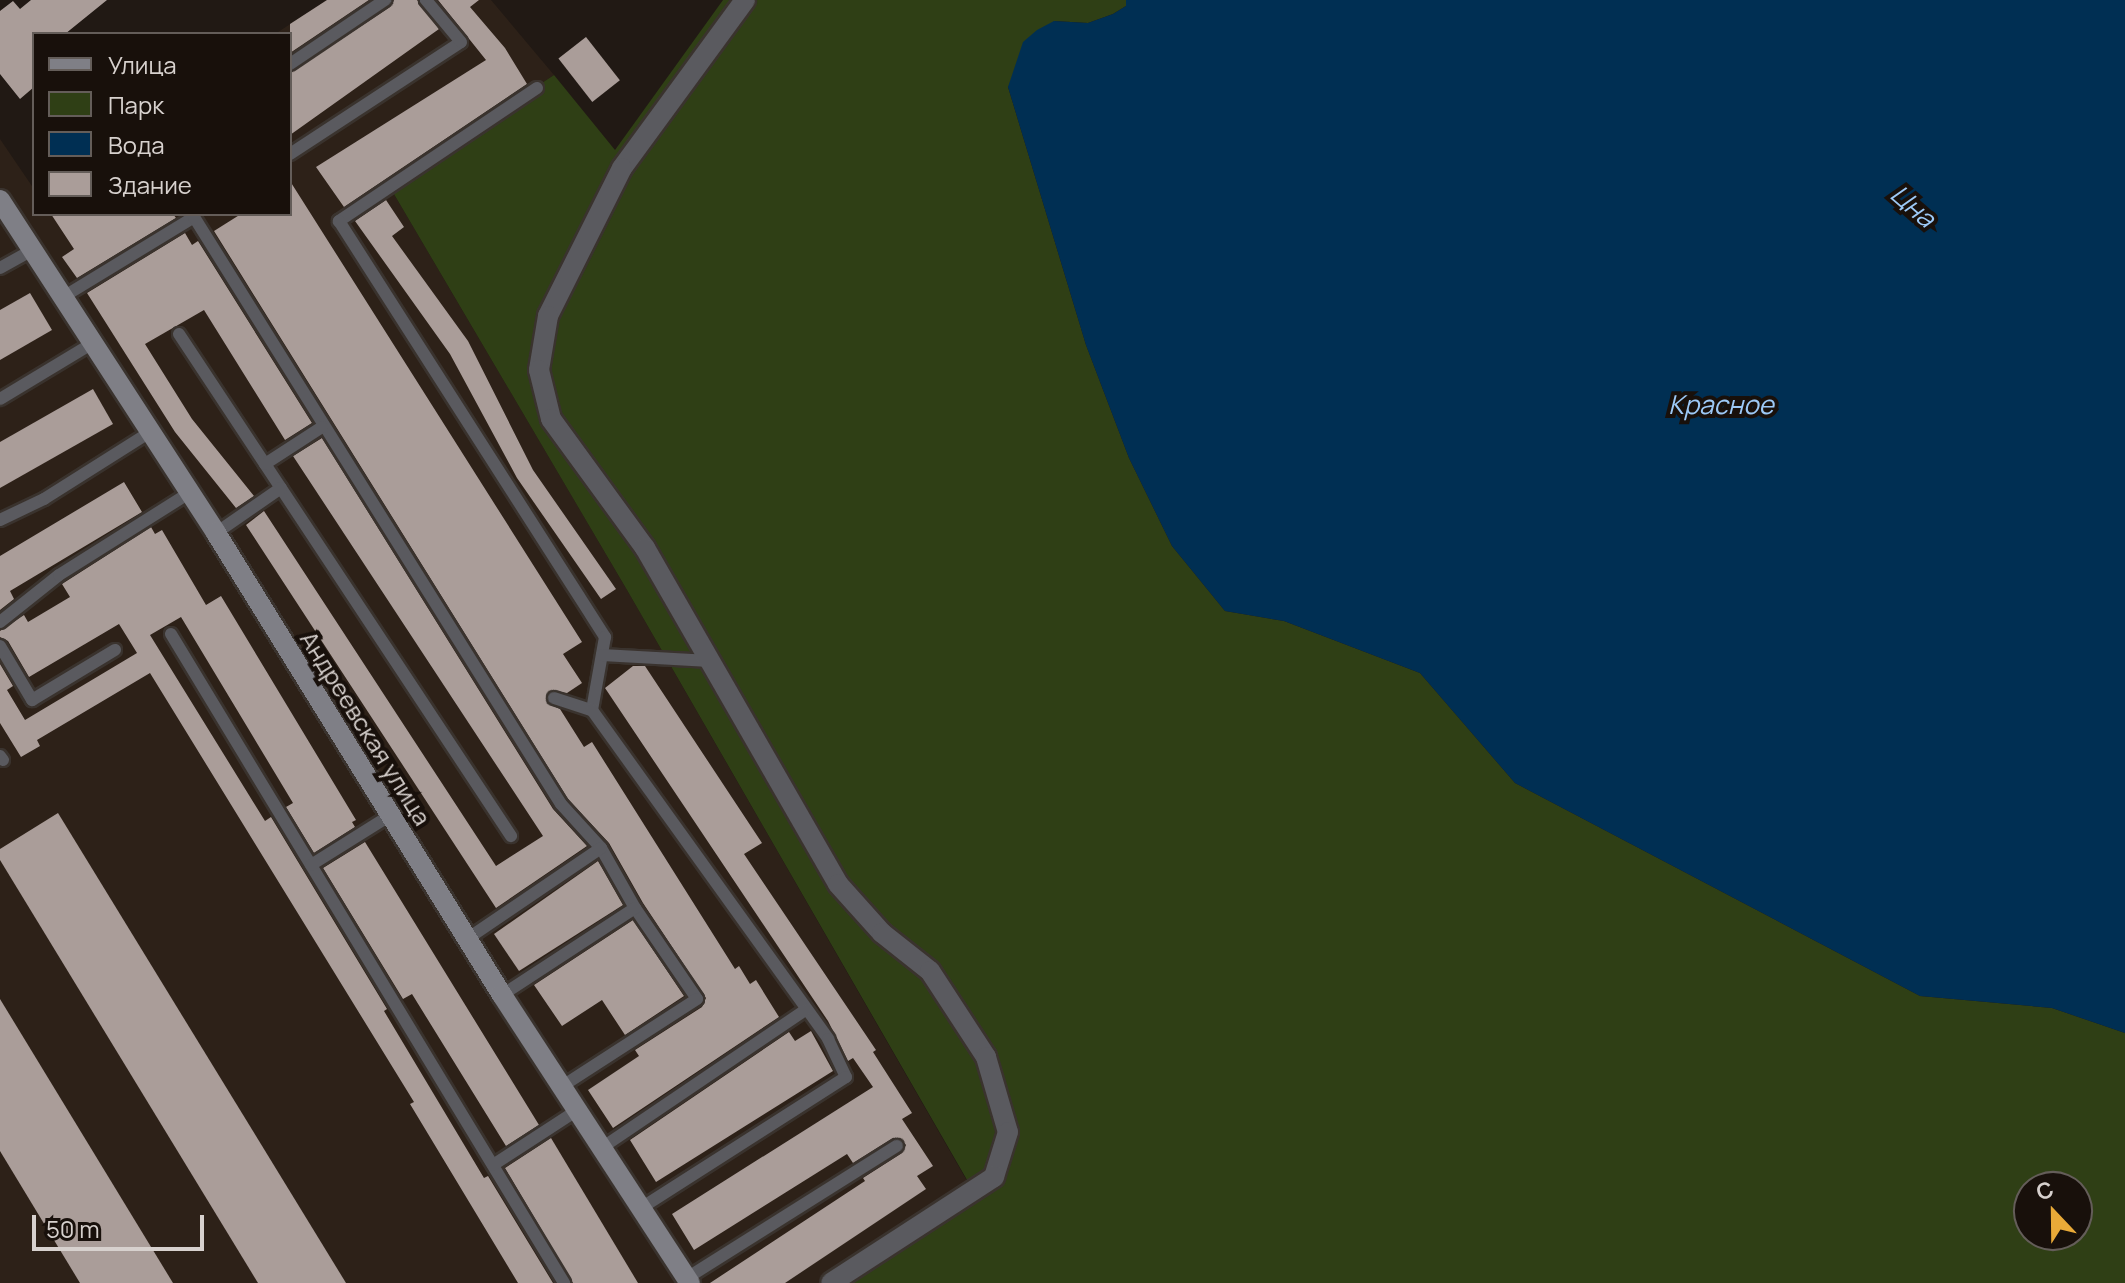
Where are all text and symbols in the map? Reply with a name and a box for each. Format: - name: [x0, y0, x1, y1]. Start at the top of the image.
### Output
- legend: [32, 32, 292, 216]
- text: Улица: [108, 48, 177, 81]
- text: Парк: [108, 88, 164, 121]
- text: Вода: [108, 128, 165, 161]
- text: Здание: [108, 168, 192, 201]
- water label: Цна: [1884, 178, 1942, 234]
- water label: Красное: [1668, 389, 1774, 421]
- street label: Андреевская улица: [295, 626, 437, 830]
- north arrow: [2013, 1171, 2093, 1251]
- text: С: [2032, 1174, 2058, 1208]
- scale bar: [36, 1199, 208, 1249]
- text: 50 m: [46, 1212, 100, 1245]

